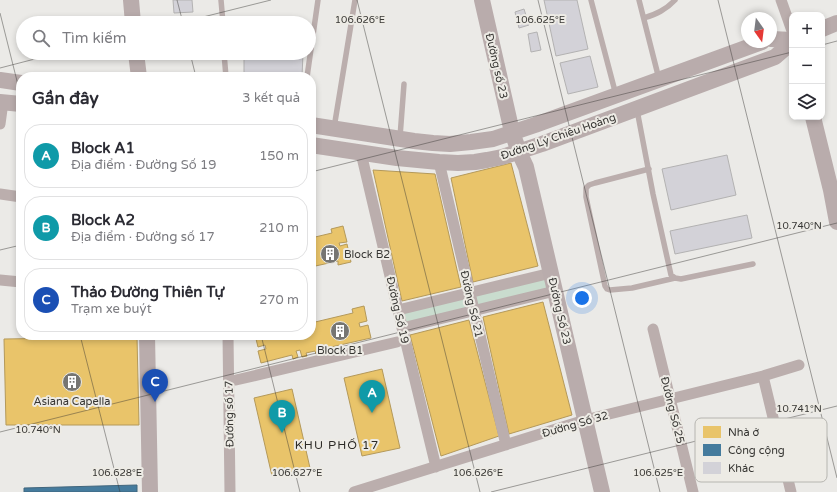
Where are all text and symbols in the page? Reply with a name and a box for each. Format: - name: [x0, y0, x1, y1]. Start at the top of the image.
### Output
- north arrow: [741, 12, 777, 48]
- map controls: [789, 12, 825, 120]
- button: +: [789, 12, 825, 48]
- text: 106.626°E: [335, 14, 385, 26]
- text: 106.625°E: [515, 14, 565, 26]
- search box: [16, 16, 316, 60]
- icon: search: [30, 27, 52, 49]
- text: Tìm kiếm: [62, 29, 127, 47]
- street label: Đường số 23: [483, 32, 510, 100]
- button: −: [789, 48, 825, 84]
- button: layers: [789, 84, 825, 120]
- text: Gần đây: [32, 88, 99, 109]
- text: 3 kết quả: [242, 90, 300, 106]
- street label: Đường Lý Chiêu Hoàng: [499, 111, 617, 162]
- text: Block A1: [71, 139, 135, 157]
- text: A: [41, 148, 51, 164]
- text: 150 m: [259, 148, 299, 164]
- text: Địa điểm · Đường Số 19: [71, 157, 216, 173]
- text: Block A2: [71, 211, 135, 229]
- text: B: [41, 220, 51, 236]
- text: 210 m: [259, 220, 299, 236]
- text: 10.740°N: [776, 220, 822, 232]
- text: Địa điểm · Đường số 17: [71, 229, 215, 245]
- building icon: Block B2: [319, 243, 341, 265]
- place label: Block B2: [344, 248, 390, 261]
- street label: Đường Số 21: [457, 269, 486, 339]
- street label: Đường Số 19: [383, 275, 412, 345]
- street label: Đường Số 23: [545, 276, 574, 346]
- text: Thảo Đường Thiên Tự: [71, 283, 224, 301]
- your location: [572, 288, 592, 308]
- text: C: [41, 292, 51, 308]
- text: 270 m: [259, 292, 299, 308]
- text: Trạm xe buýt: [71, 301, 152, 317]
- building icon: Block B1: [329, 320, 351, 342]
- place label: Block B1: [317, 344, 363, 357]
- pin: C: [142, 369, 168, 402]
- building icon: Asiana Capella: [61, 371, 83, 393]
- street label: Đường Số 25: [658, 375, 687, 445]
- street label: Đường số 17: [222, 380, 237, 448]
- pin: A: [359, 380, 385, 413]
- place label: Asiana Capella: [34, 395, 110, 408]
- pin: B: [269, 400, 295, 433]
- text: 10.741°N: [776, 403, 822, 415]
- street label: Đường Số 32: [540, 409, 610, 440]
- legend: [695, 418, 827, 482]
- text: 10.740°N: [15, 424, 61, 436]
- text: Nhà ở: [728, 426, 759, 439]
- district label: KHU PHỐ 17: [295, 438, 379, 452]
- text: Công cộng: [728, 444, 785, 457]
- text: Khác: [728, 462, 754, 475]
- text: 106.628°E: [92, 467, 142, 479]
- text: 106.627°E: [272, 467, 322, 479]
- text: 106.626°E: [453, 467, 503, 479]
- text: 106.625°E: [633, 467, 683, 479]

